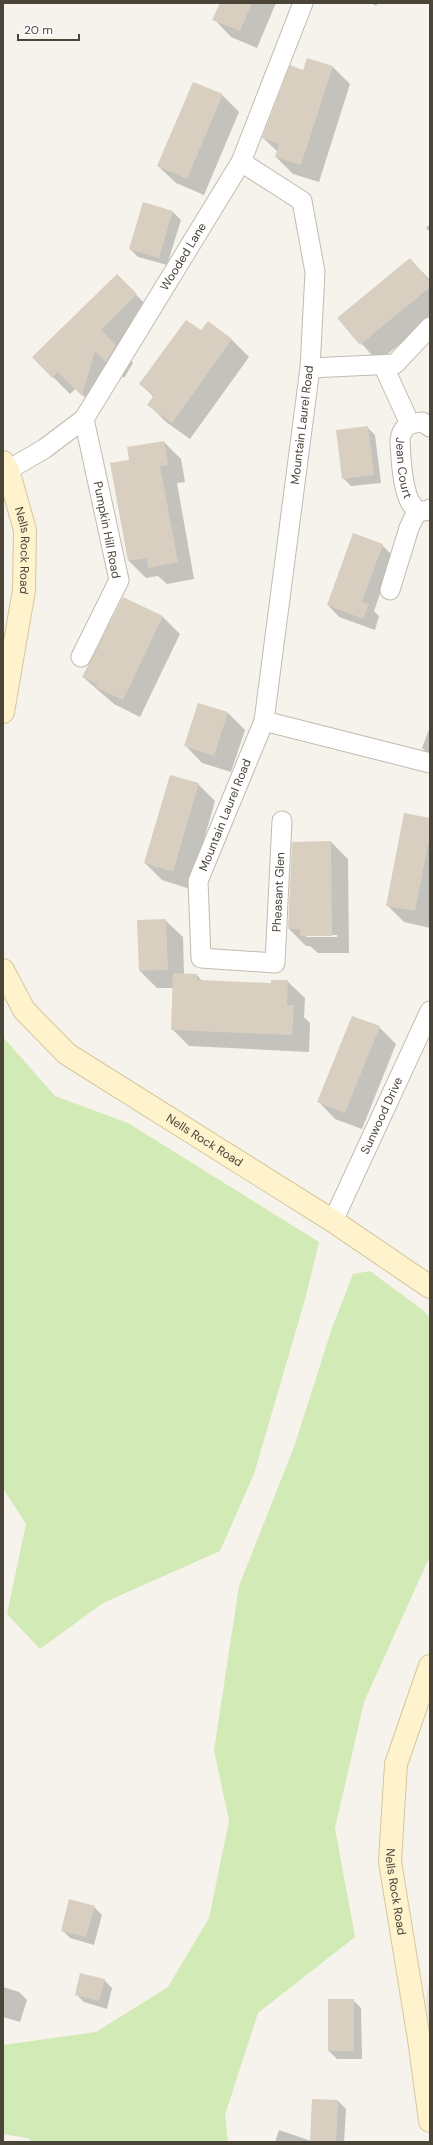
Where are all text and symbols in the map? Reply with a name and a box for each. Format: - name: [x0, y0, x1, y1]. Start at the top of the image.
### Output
- scale bar: [18, 16, 79, 42]
- text: 20 m: [24, 22, 53, 38]
- street label: Wooded Lane: [156, 219, 210, 294]
- street label: Mountain Laurel Road: [287, 365, 317, 485]
- street label: Jean Court: [392, 437, 416, 501]
- street label: Pumpkin Hill Road: [90, 480, 124, 580]
- street label: Nells Rock Road: [11, 505, 33, 595]
- street label: Mountain Laurel Road: [195, 756, 255, 874]
- street label: Pheasant Glen: [269, 852, 288, 932]
- street label: Sunwood Drive: [357, 1074, 406, 1157]
- street label: Nells Rock Road: [163, 1110, 246, 1170]
- street label: Nells Rock Road: [382, 1848, 410, 1936]

